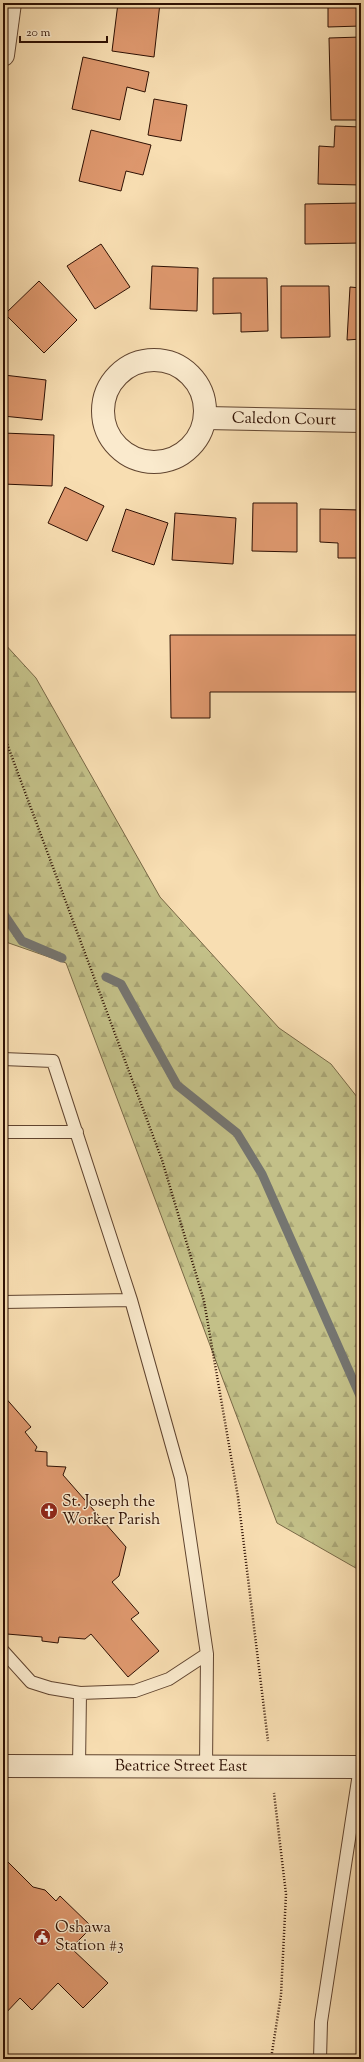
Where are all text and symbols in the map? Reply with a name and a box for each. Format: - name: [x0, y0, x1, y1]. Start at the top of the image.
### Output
- scale bar: [20, 18, 107, 44]
- text: 20 m: [26, 24, 51, 42]
- street label: Caledon Court: [232, 407, 337, 432]
- place label: St. Joseph the Worker Parish: [62, 1491, 161, 1532]
- church icon: St. Joseph the Worker Parish: [39, 1501, 59, 1521]
- street label: Beatrice Street East: [115, 1755, 248, 1778]
- place label: Oshawa Station #3: [55, 1917, 124, 1958]
- public building icon: Oshawa Station #3: [32, 1927, 52, 1947]

